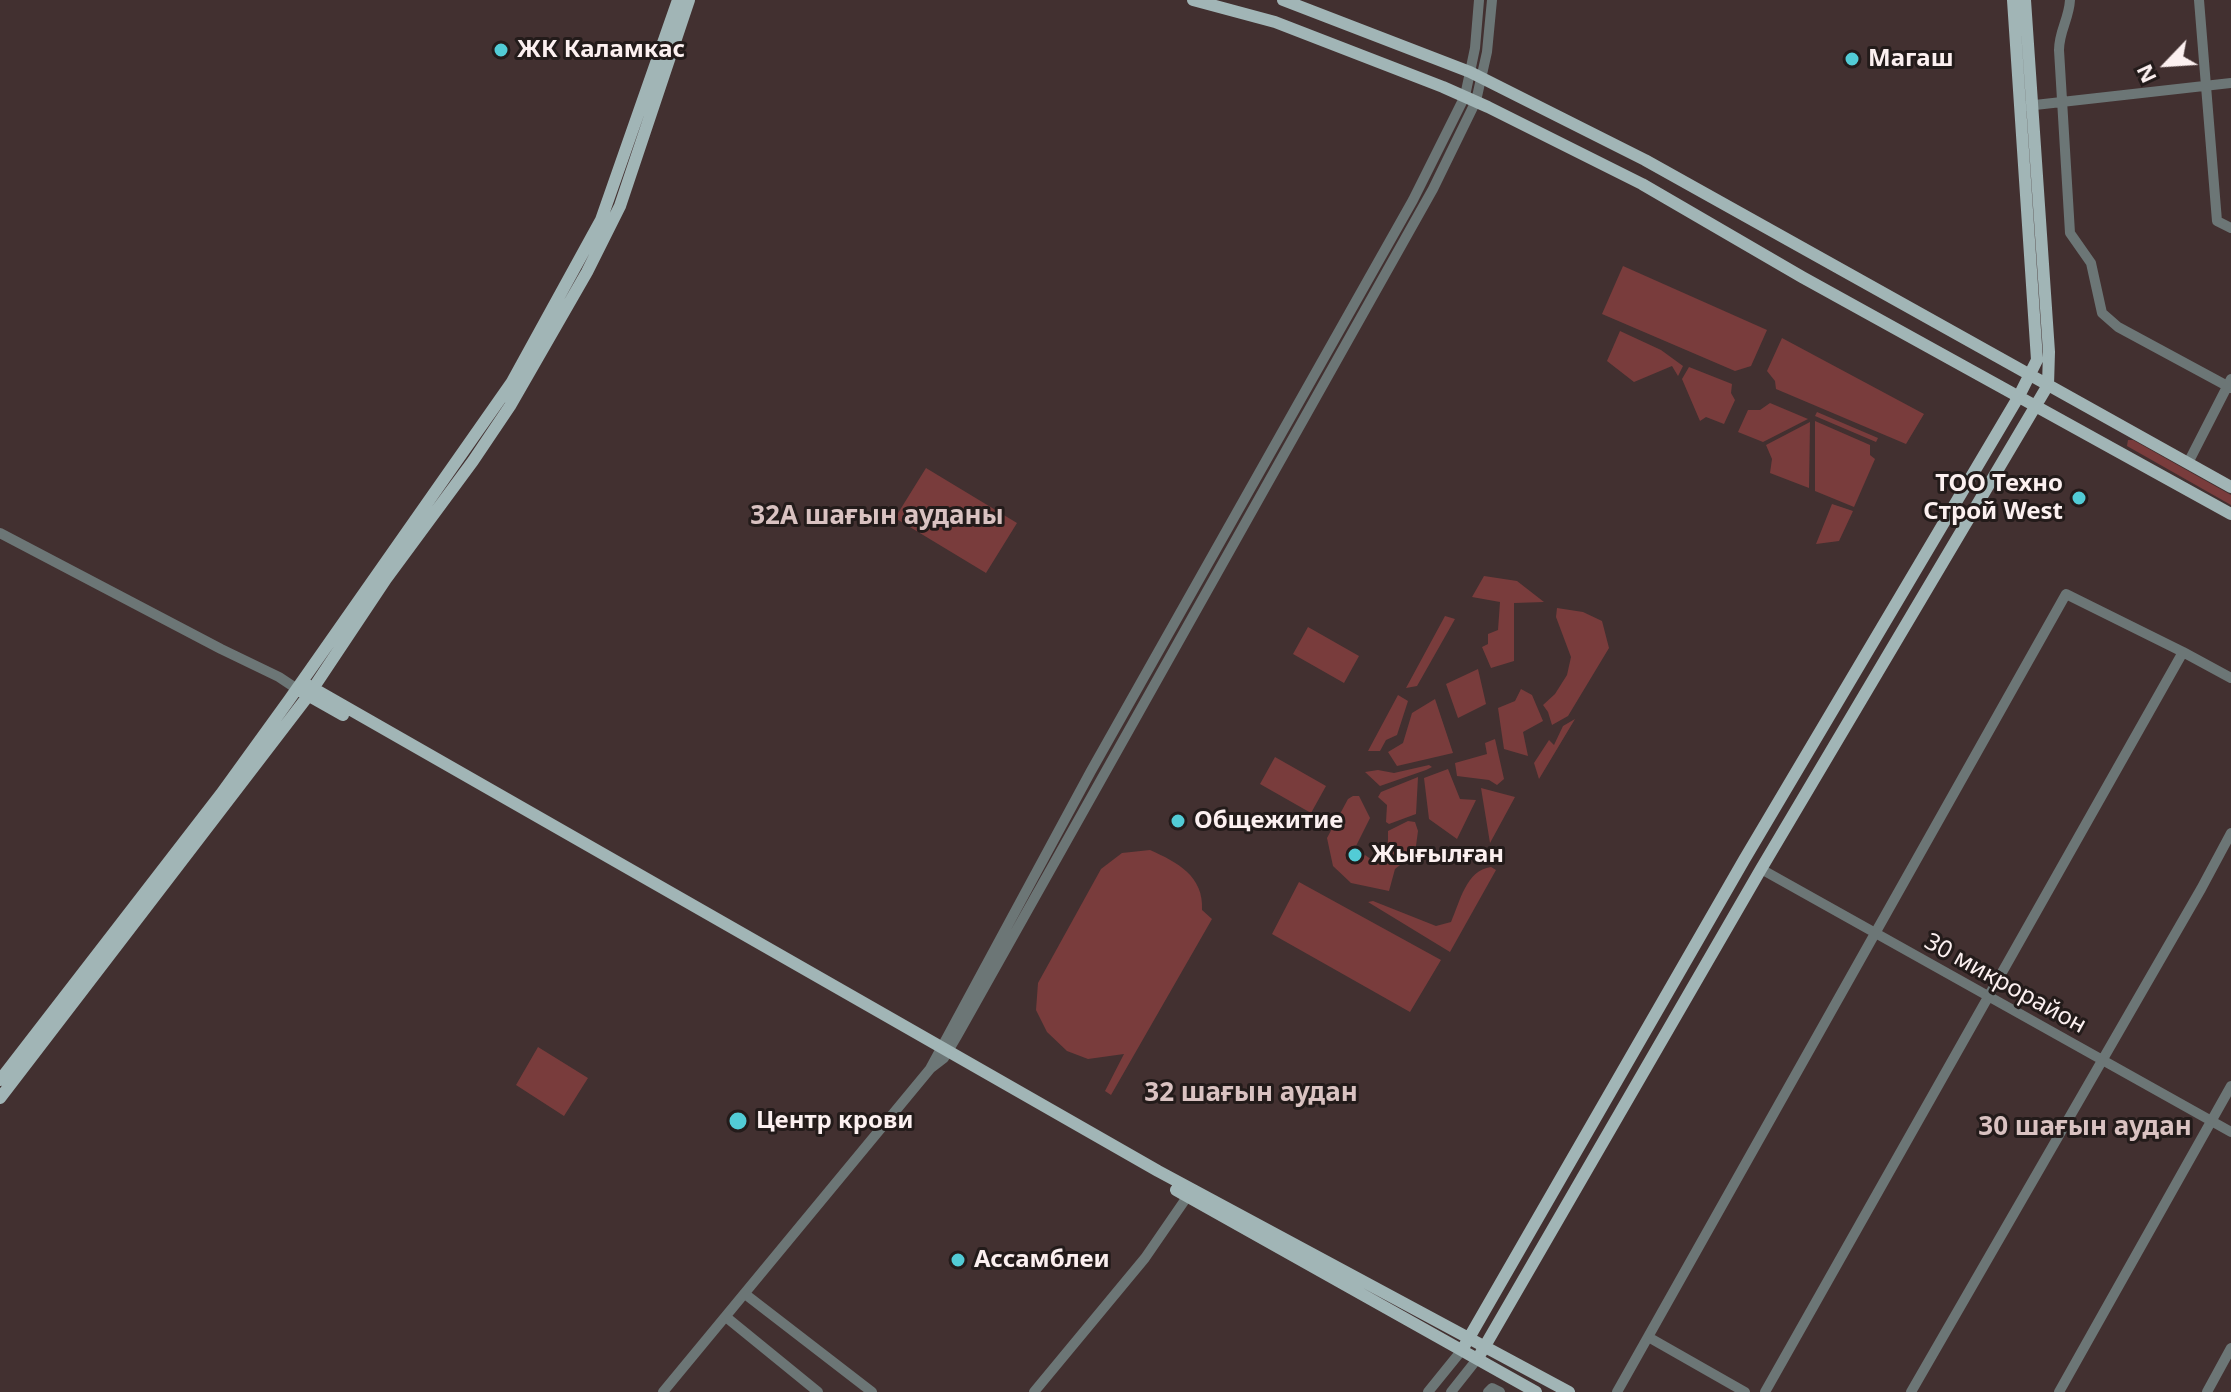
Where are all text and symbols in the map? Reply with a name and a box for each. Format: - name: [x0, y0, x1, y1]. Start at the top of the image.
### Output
- north arrow: [2127, 24, 2207, 104]
- place label: ЖК Каламкас: [517, 36, 685, 64]
- marker: ЖК Каламкас: [492, 41, 510, 59]
- place label: Магаш: [1868, 45, 1954, 73]
- marker: Магаш: [1843, 50, 1861, 68]
- text: N: [2128, 60, 2163, 89]
- place label: ТОО Техно Строй West: [1923, 470, 2063, 526]
- marker: ТОО Техно Строй West: [2070, 489, 2088, 507]
- district label: 32А шағын ауданы: [750, 501, 1004, 533]
- place label: Общежитие: [1194, 807, 1343, 835]
- marker: Общежитие: [1169, 812, 1187, 830]
- place label: Жығылған: [1371, 841, 1504, 869]
- marker: Жығылған: [1346, 846, 1364, 864]
- street label: 30 микрорайон: [1919, 928, 2091, 1040]
- district label: 32 шағын аудан: [1144, 1078, 1358, 1110]
- place label: Центр крови: [756, 1107, 913, 1135]
- marker: Центр крови: [727, 1110, 749, 1132]
- district label: 30 шағын аудан: [1978, 1112, 2192, 1144]
- place label: Ассамблеи: [974, 1246, 1110, 1274]
- marker: Ассамблеи: [949, 1251, 967, 1269]

